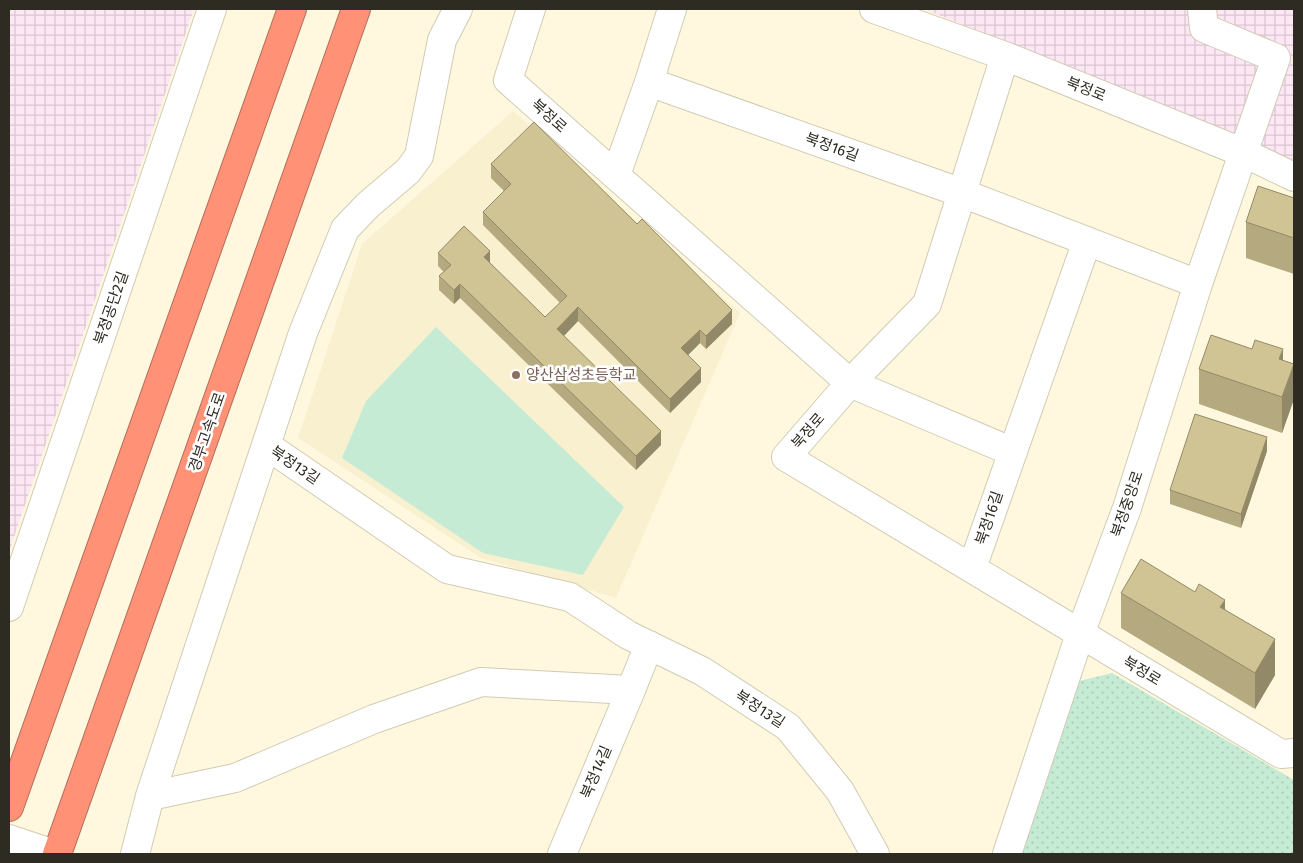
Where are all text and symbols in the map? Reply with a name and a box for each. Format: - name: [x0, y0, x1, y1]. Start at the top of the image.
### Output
- street label: 북정로: [1063, 73, 1109, 105]
- street label: 북정로: [528, 95, 570, 137]
- street label: 북정16길: [803, 129, 861, 165]
- street label: 북정공단2길: [90, 269, 132, 347]
- place label: 양산삼성초등학교: [526, 366, 636, 384]
- marker: 양산삼성초등학교: [510, 369, 522, 381]
- street label: 경부고속도로: [185, 390, 229, 474]
- street label: 북정로: [788, 409, 828, 453]
- street label: 북정13길: [267, 442, 323, 488]
- street label: 북정중앙로: [1107, 468, 1147, 540]
- street label: 북정16길: [971, 489, 1007, 547]
- street label: 북정로: [1120, 653, 1164, 689]
- street label: 북정13길: [732, 686, 788, 732]
- street label: 북정14길: [577, 743, 615, 801]

